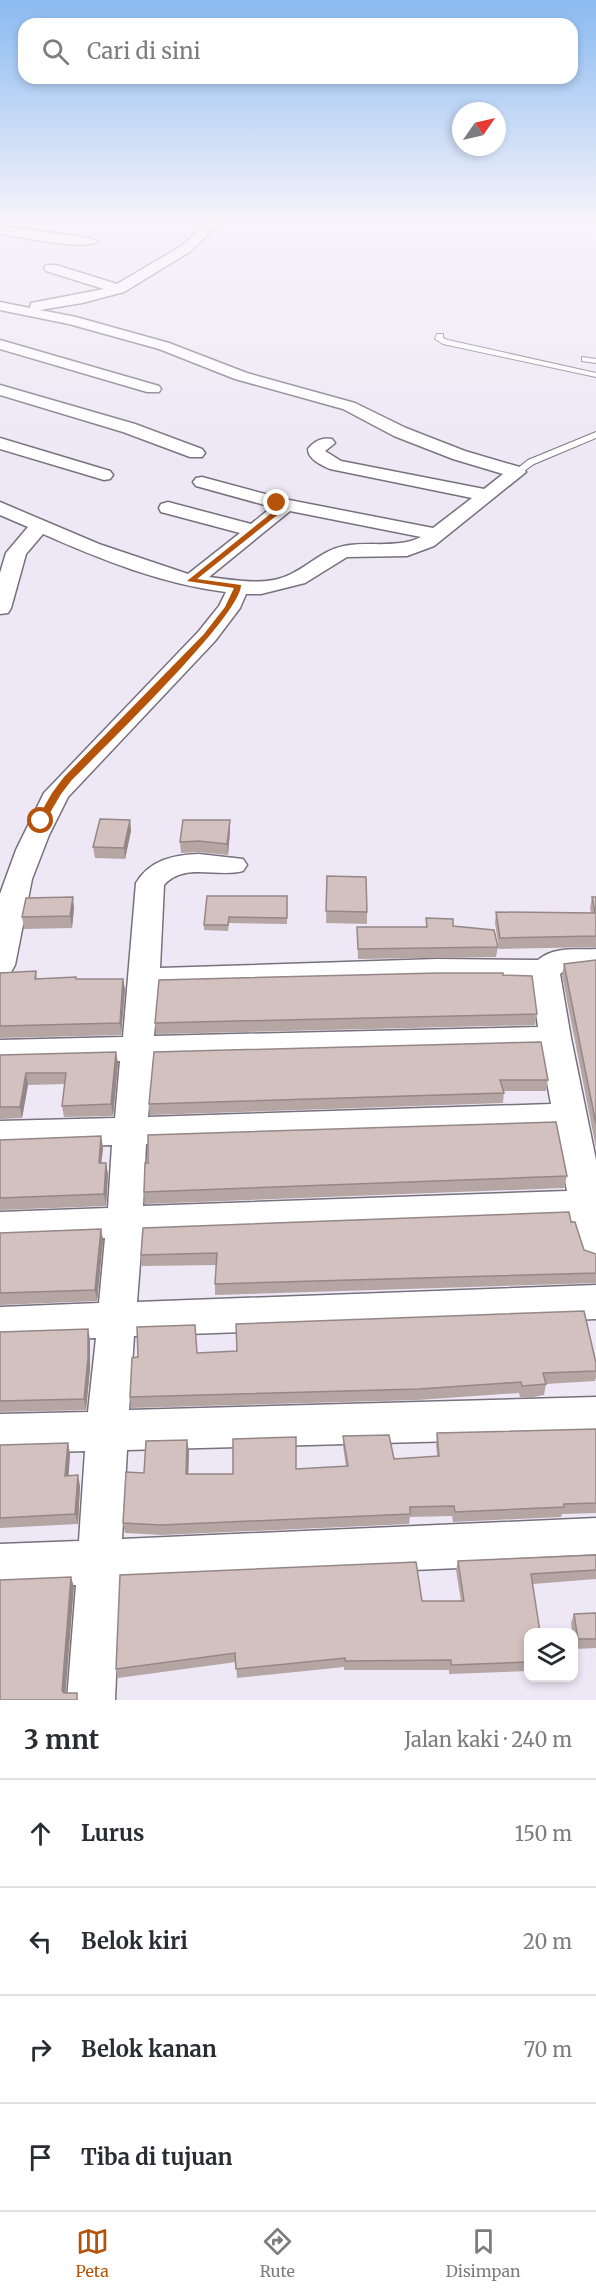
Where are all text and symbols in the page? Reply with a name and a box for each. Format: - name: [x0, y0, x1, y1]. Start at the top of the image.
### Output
- search box: [18, 18, 578, 84]
- icon: search: [39, 35, 72, 68]
- text: Cari di sini: [87, 37, 201, 65]
- north arrow: [452, 102, 506, 156]
- route end: [263, 489, 289, 515]
- route start: [27, 807, 53, 833]
- map controls: [524, 1628, 578, 1682]
- button: layers: [524, 1628, 578, 1682]
- text: 3 mnt: [24, 1723, 99, 1756]
- text: Jalan kaki · 240 m: [404, 1727, 572, 1752]
- icon: ahead: [24, 1817, 57, 1850]
- text: Lurus: [81, 1819, 144, 1847]
- text: 150 m: [515, 1821, 572, 1846]
- icon: left: [24, 1925, 57, 1958]
- text: Belok kiri: [81, 1927, 188, 1955]
- text: 20 m: [523, 1929, 572, 1954]
- icon: right: [24, 2033, 57, 2066]
- text: Belok kanan: [81, 2035, 217, 2063]
- text: 70 m: [524, 2037, 572, 2062]
- icon: arrive: [24, 2141, 57, 2174]
- text: Tiba di tujuan: [81, 2143, 232, 2171]
- tab: Peta: [75, 2225, 109, 2281]
- tab: Rute: [260, 2225, 295, 2281]
- tab: Disimpan: [446, 2225, 521, 2281]

